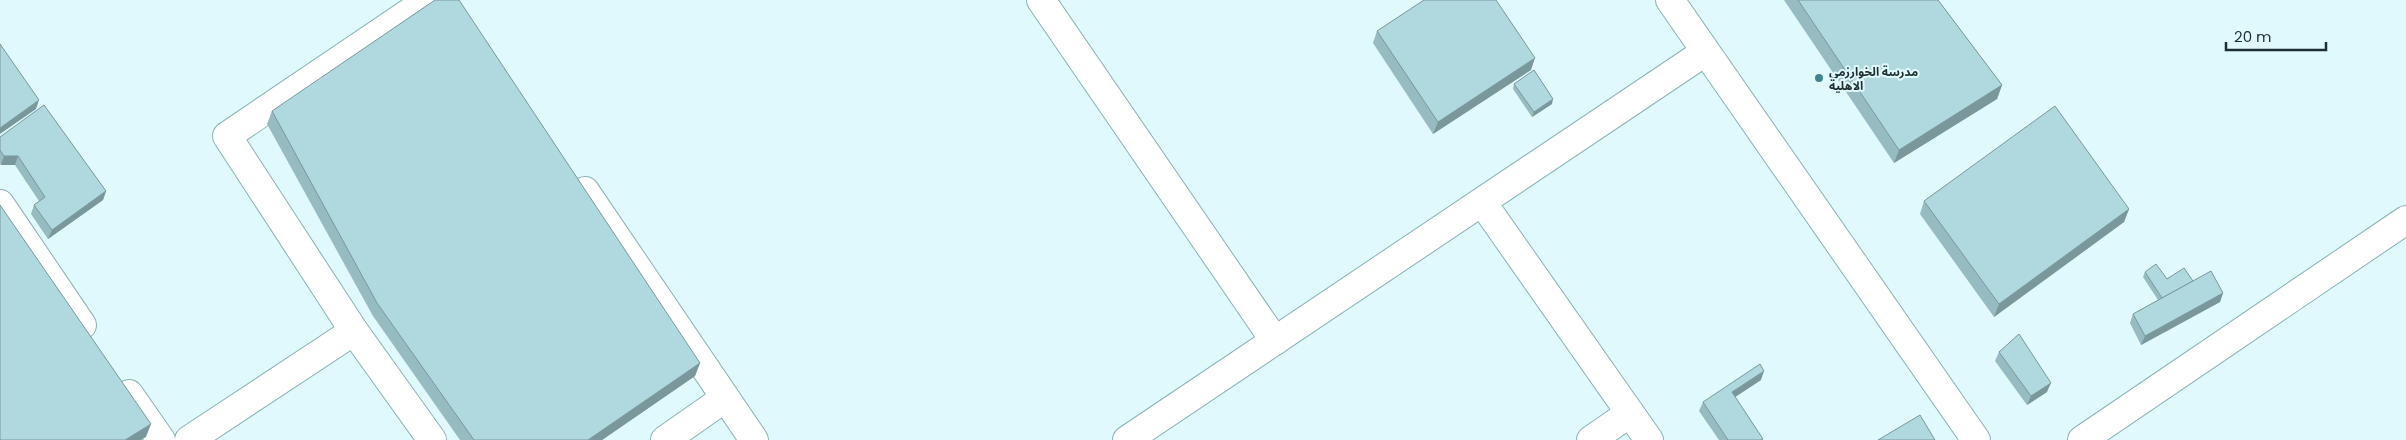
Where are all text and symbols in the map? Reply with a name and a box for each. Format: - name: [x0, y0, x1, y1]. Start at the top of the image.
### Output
- scale bar: [2226, 20, 2326, 52]
- text: 20 m: [2234, 26, 2272, 47]
- place label: مدرسة الخوارزمي الاهلية: [1829, 63, 1918, 94]
- marker: مدرسة الخوارزمي الاهلية: [1813, 72, 1825, 84]

